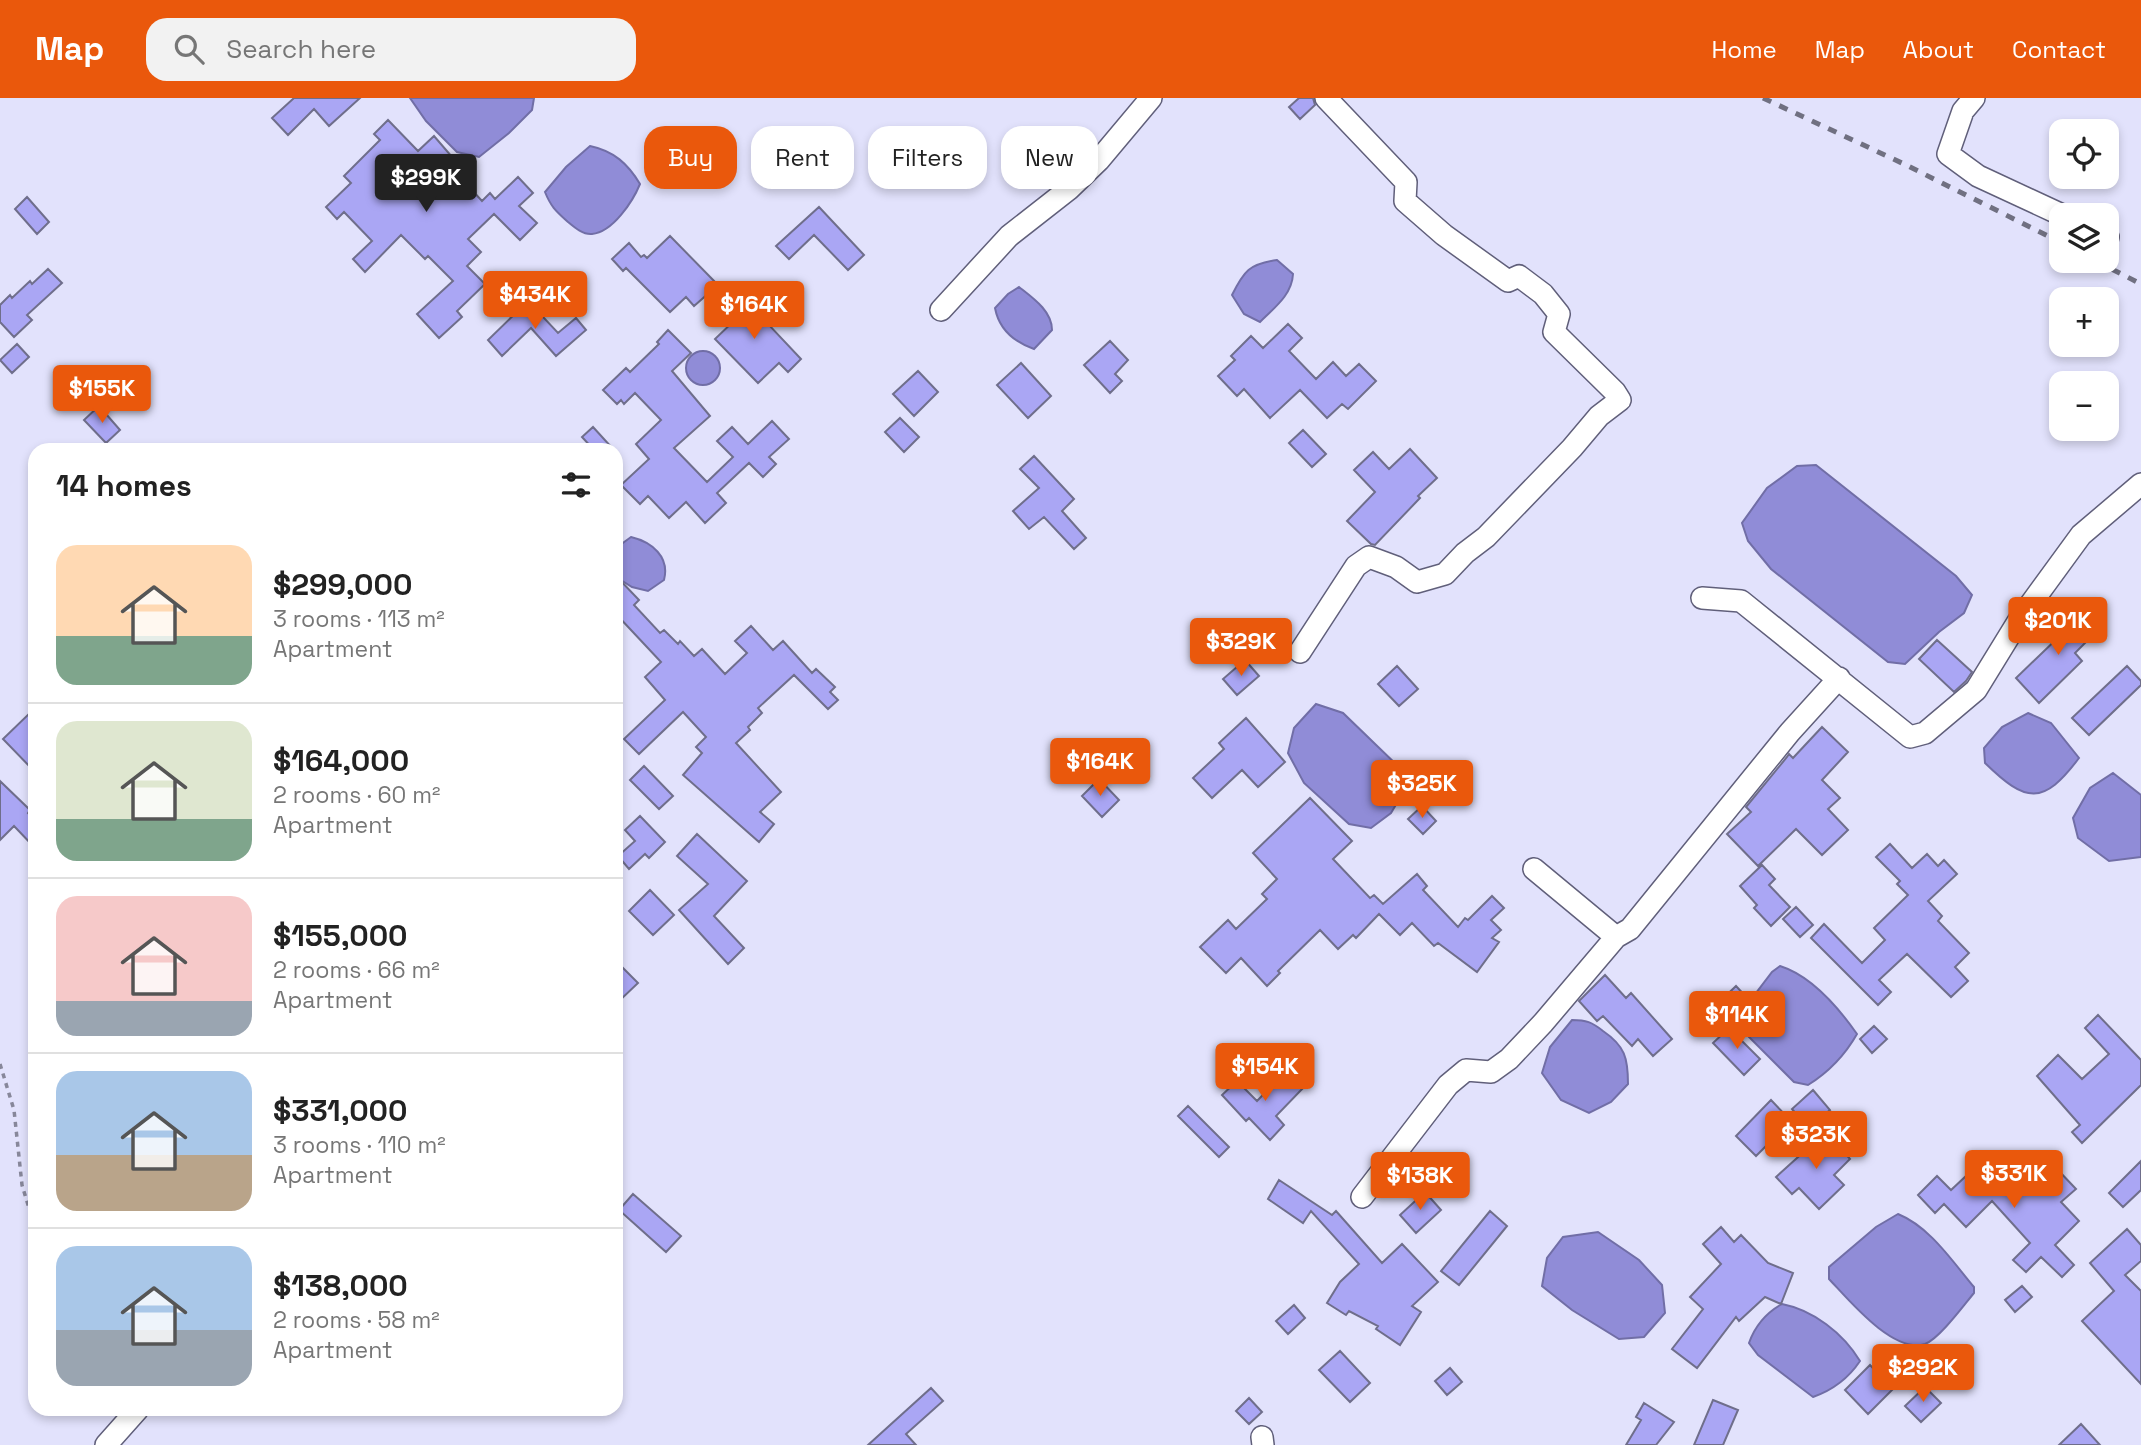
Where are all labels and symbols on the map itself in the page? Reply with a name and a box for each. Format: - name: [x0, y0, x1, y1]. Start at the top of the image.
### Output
- pin: $299K: [377, 155, 475, 214]
- pin: $434K: [486, 272, 584, 331]
- pin: $164K: [705, 282, 803, 341]
- pin: $155K: [53, 366, 151, 425]
- pin: $201K: [2009, 598, 2107, 657]
- pin: $329K: [1192, 618, 1290, 678]
- pin: $164K: [1051, 738, 1149, 798]
- pin: $325K: [1373, 760, 1471, 820]
- pin: $114K: [1688, 992, 1786, 1051]
- pin: $154K: [1216, 1044, 1314, 1103]
- pin: $323K: [1767, 1112, 1865, 1171]
- pin: $331K: [1965, 1150, 2063, 1210]
- pin: $138K: [1371, 1152, 1469, 1212]
- pin: $292K: [1874, 1344, 1972, 1404]

